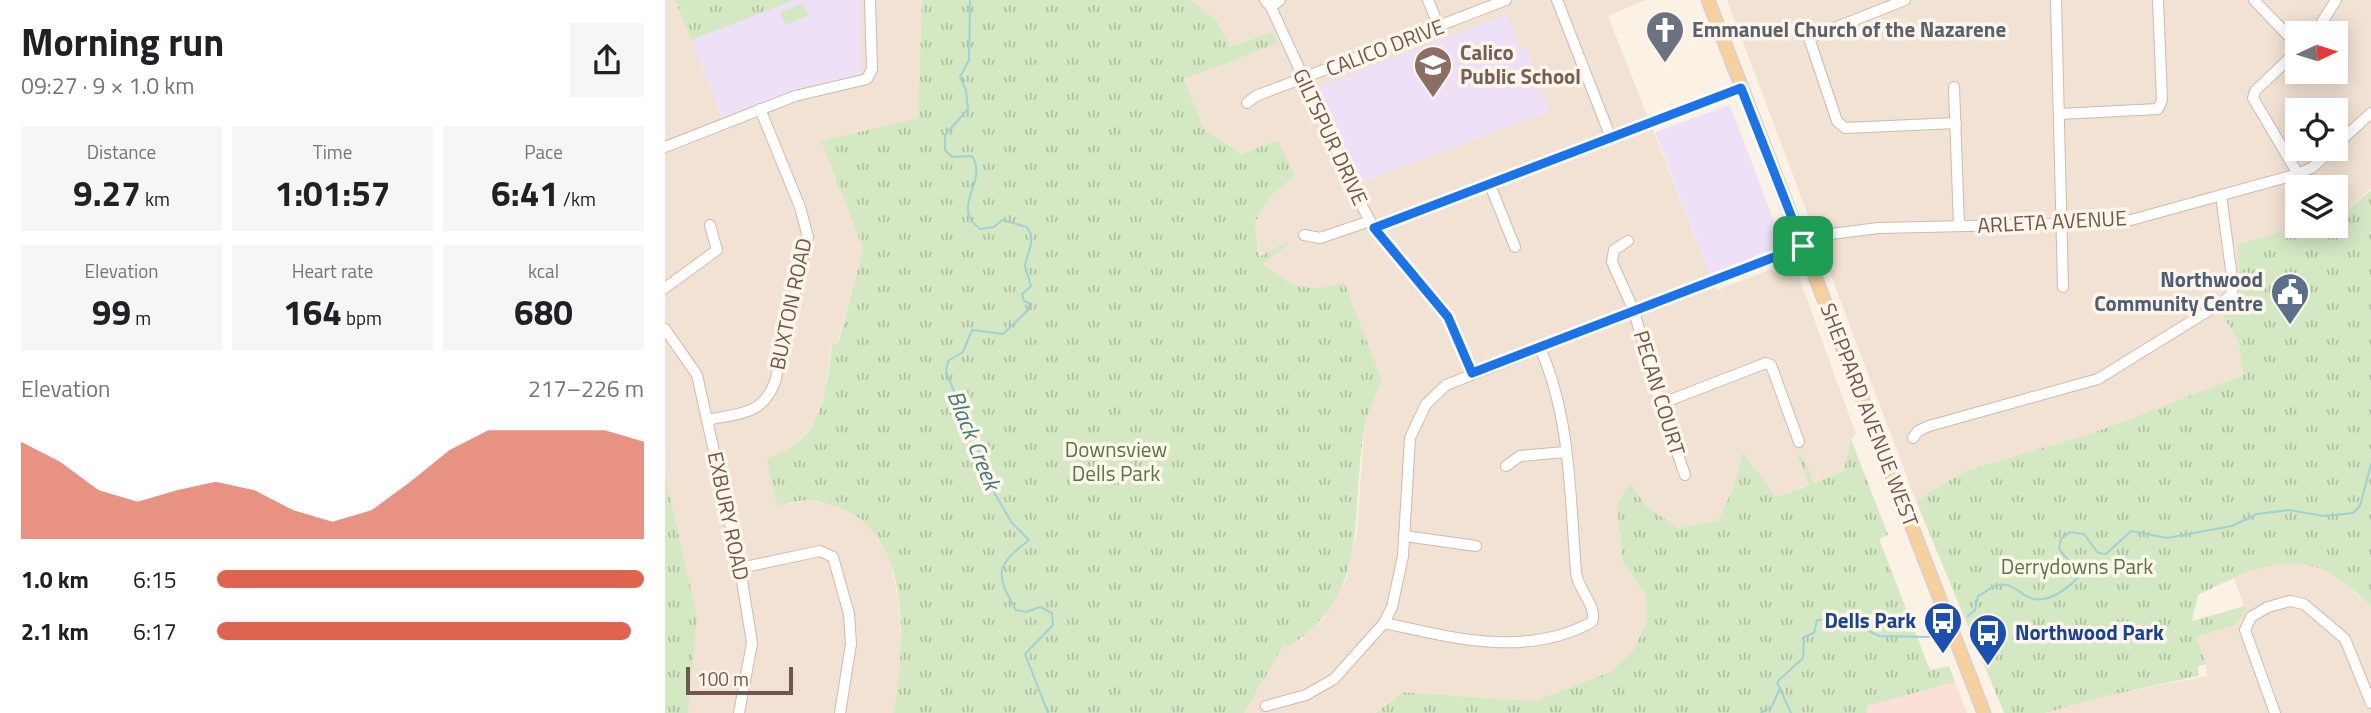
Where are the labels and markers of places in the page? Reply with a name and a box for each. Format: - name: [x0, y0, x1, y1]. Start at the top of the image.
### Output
- church icon: Emmanuel Church of the Nazarene: [1644, 9, 1686, 64]
- place label: Emmanuel Church of the Nazarene: [1692, 13, 2006, 45]
- place label: Calico Public School: [1460, 36, 1581, 92]
- school or university icon: Calico Public School: [1412, 44, 1454, 99]
- pin: [1773, 216, 1833, 276]
- place label: Northwood Community Centre: [2094, 263, 2263, 319]
- public building icon: Northwood Community Centre: [2269, 271, 2311, 326]
- bus stop icon: Dells Park: [1922, 600, 1964, 655]
- place label: Dells Park: [1824, 604, 1916, 636]
- bus stop icon: Northwood Park: [1967, 612, 2009, 667]
- place label: Northwood Park: [2015, 616, 2164, 648]

